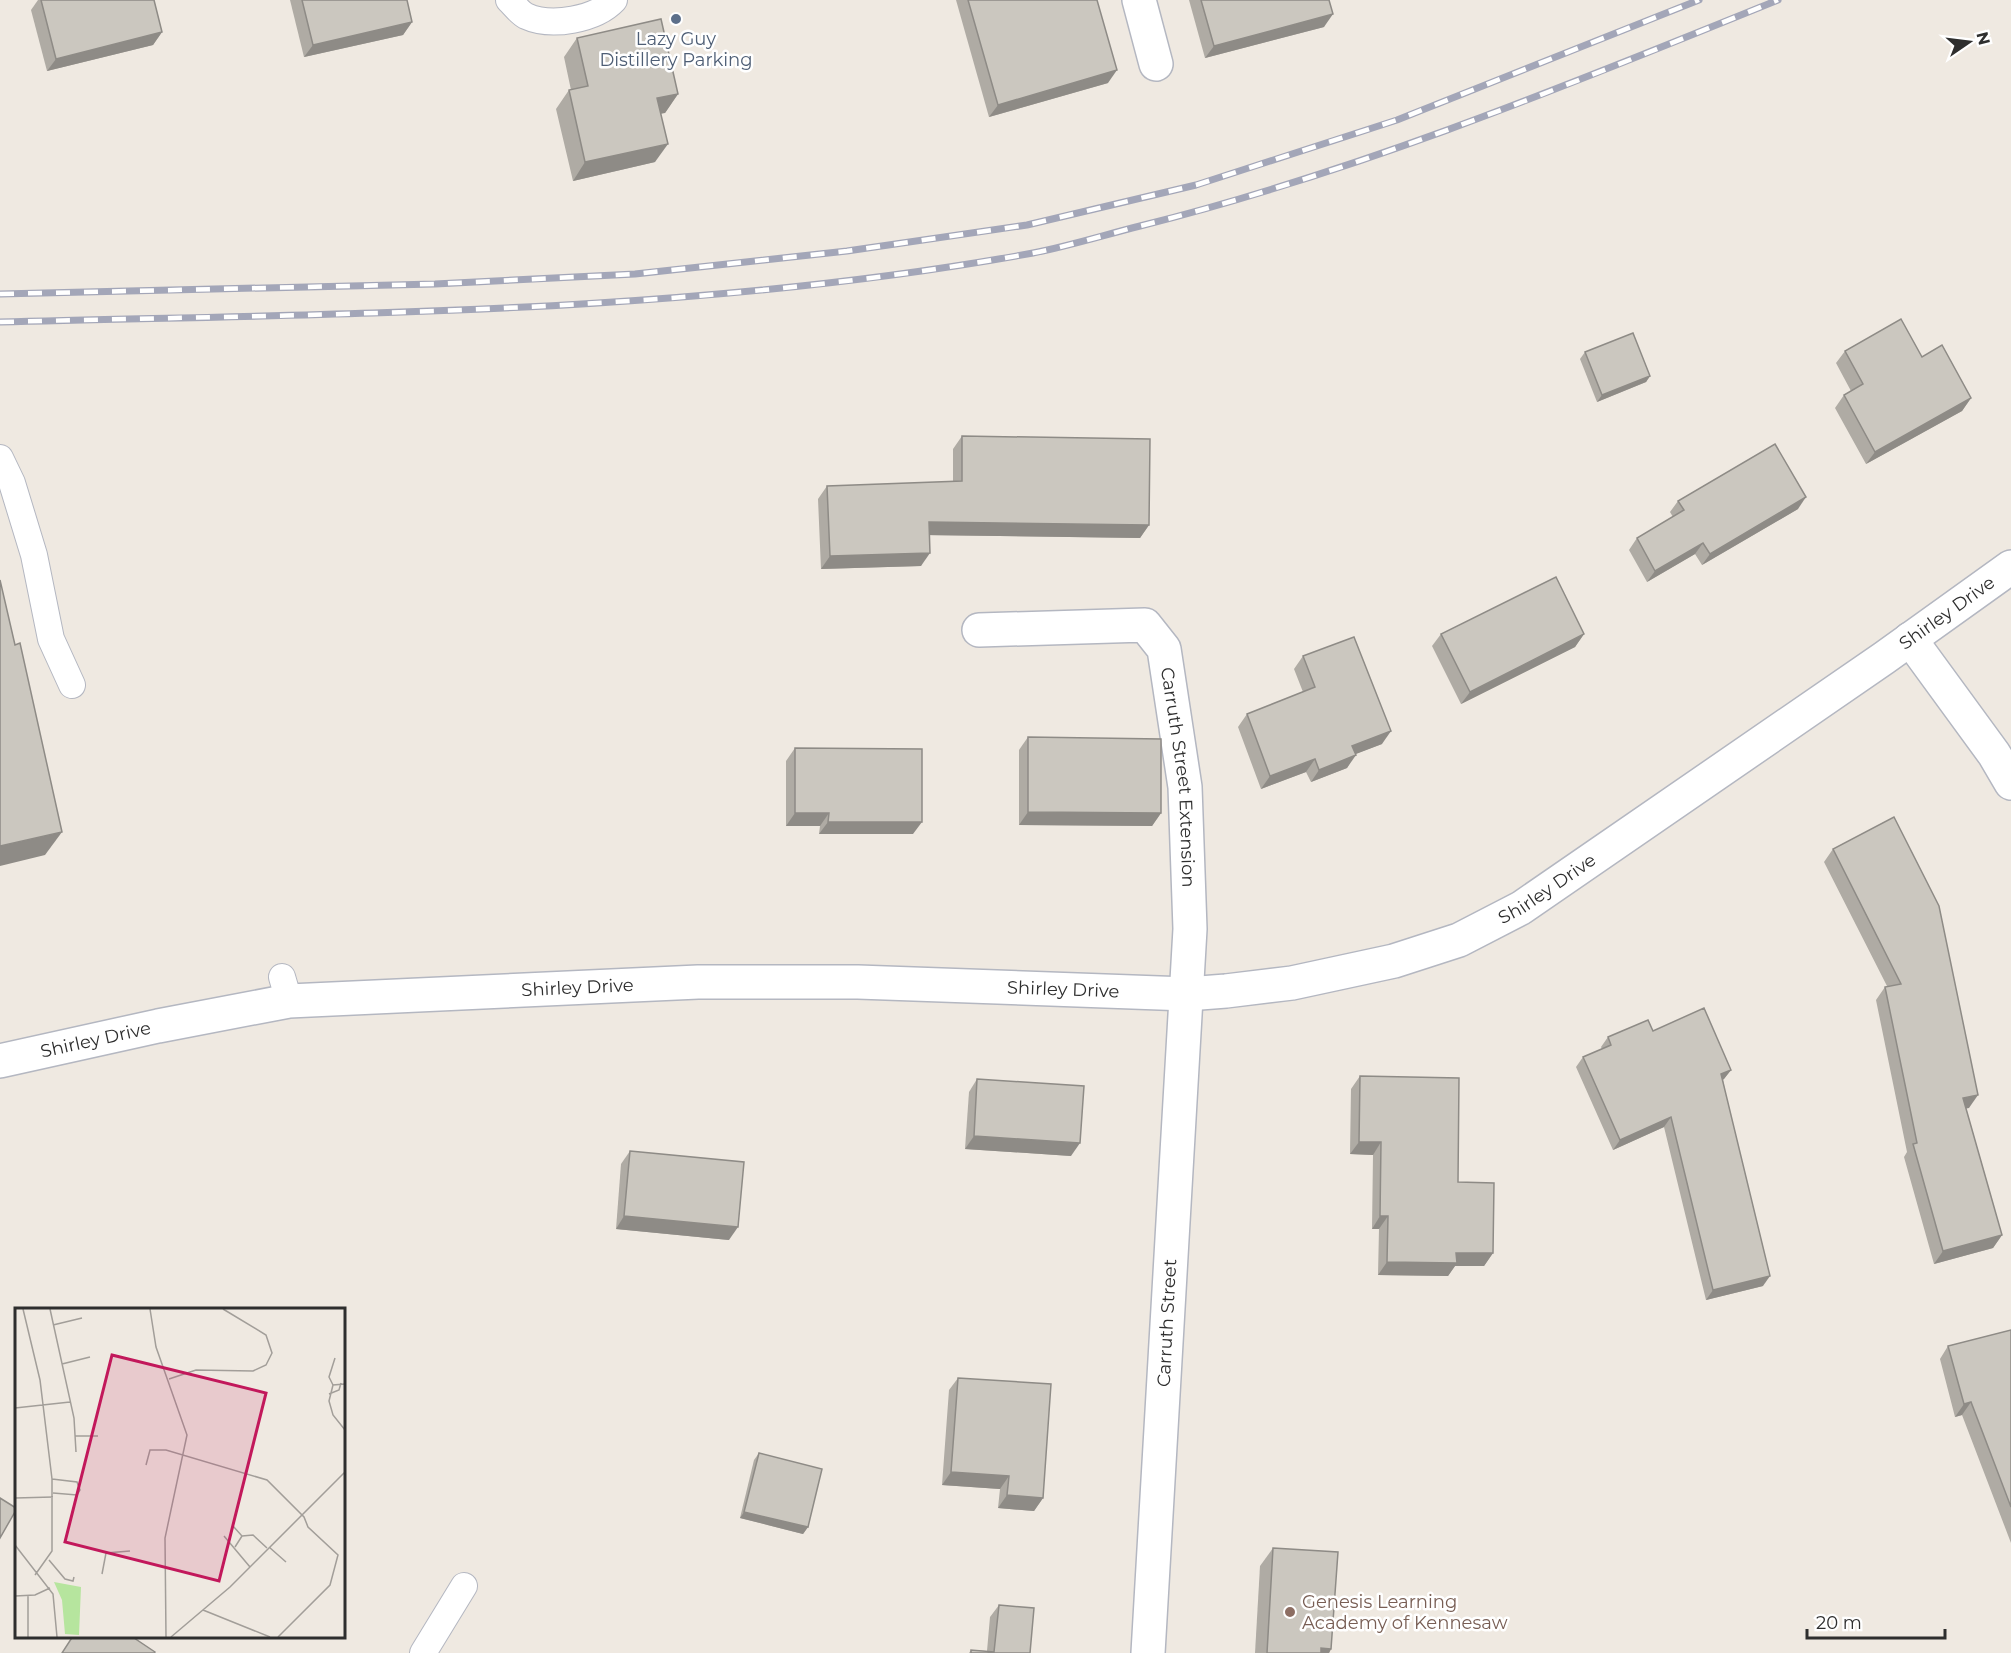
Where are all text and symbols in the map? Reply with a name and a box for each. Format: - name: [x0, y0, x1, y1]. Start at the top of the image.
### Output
- marker: Lazy Guy Distillery Parking: [669, 12, 683, 26]
- north arrow: [1939, 12, 1999, 72]
- place label: Lazy Guy Distillery Parking: [599, 28, 753, 71]
- text: N: [1972, 30, 1994, 47]
- street label: Shirley Drive: [1895, 571, 1999, 655]
- street label: Carruth Street Extension: [1156, 666, 1200, 888]
- street label: Shirley Drive: [1495, 849, 1600, 929]
- street label: Shirley Drive: [521, 974, 634, 1001]
- street label: Shirley Drive: [1007, 976, 1120, 1003]
- street label: Shirley Drive: [38, 1017, 153, 1063]
- street label: Carruth Street: [1153, 1258, 1181, 1388]
- inset map: [15, 1308, 345, 1638]
- place label: Genesis Learning Academy of Kennesaw: [1302, 1591, 1508, 1634]
- scale bar: [1807, 1602, 1945, 1640]
- marker: Genesis Learning Academy of Kennesaw: [1283, 1605, 1297, 1619]
- text: 20 m: [1816, 1612, 1862, 1634]

